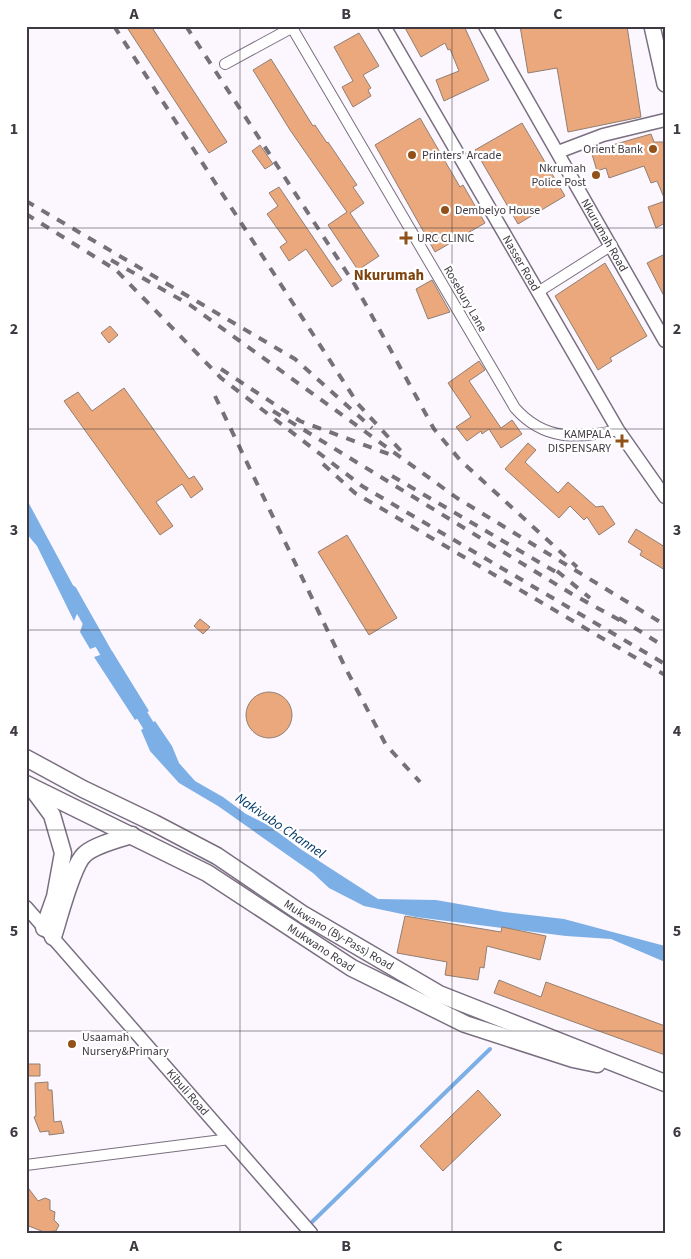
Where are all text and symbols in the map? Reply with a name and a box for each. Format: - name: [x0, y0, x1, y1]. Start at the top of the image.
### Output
- text: A: [128, 3, 139, 25]
- text: B: [341, 3, 351, 25]
- text: C: [553, 3, 563, 25]
- text: 1: [10, 118, 18, 140]
- text: 1: [673, 118, 681, 140]
- place label: Orient Bank: [583, 141, 643, 158]
- marker: Orient Bank: [647, 143, 659, 155]
- place label: Printers' Arcade: [422, 147, 501, 164]
- marker: Printers' Arcade: [406, 149, 418, 161]
- place label: Nkrumah Police Post: [532, 160, 586, 191]
- marker: Nkrumah Police Post: [590, 169, 602, 181]
- street label: Nkurumah Road: [577, 196, 632, 275]
- place label: Dembelyo House: [455, 202, 540, 219]
- marker: Dembelyo House: [439, 204, 451, 216]
- place label: URC CLINIC: [417, 230, 475, 247]
- marker: URC CLINIC: [399, 231, 413, 245]
- street label: Nasser Road: [498, 232, 544, 294]
- street label: Rosebury Lane: [439, 263, 491, 335]
- district label: Nkurumah: [354, 265, 424, 286]
- text: 2: [10, 318, 18, 340]
- text: 2: [673, 318, 681, 340]
- place label: KAMPALA DISPENSARY: [548, 426, 611, 457]
- marker: KAMPALA DISPENSARY: [615, 434, 629, 448]
- text: 3: [10, 519, 18, 541]
- text: 3: [673, 519, 681, 541]
- text: 4: [10, 720, 19, 742]
- text: 4: [673, 720, 682, 742]
- water label: Nakivubo Channel: [231, 788, 329, 864]
- street label: Mukwano (By-Pass) Road: [281, 895, 397, 974]
- street label: Mukwano Road: [284, 919, 358, 976]
- text: 5: [10, 920, 18, 942]
- text: 5: [673, 920, 681, 942]
- place label: Usaamah Nursery&Primary: [82, 1029, 169, 1060]
- marker: Usaamah Nursery&Primary: [66, 1038, 78, 1050]
- street label: Kibuli Road: [163, 1065, 213, 1119]
- text: 6: [10, 1121, 18, 1143]
- text: 6: [673, 1121, 681, 1143]
- text: A: [128, 1235, 139, 1257]
- text: B: [341, 1235, 351, 1257]
- text: C: [553, 1235, 563, 1257]

